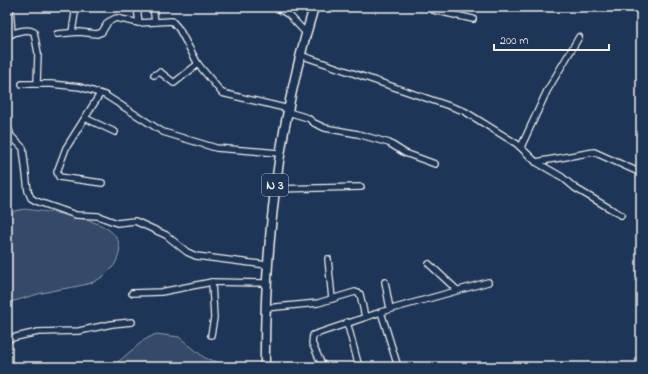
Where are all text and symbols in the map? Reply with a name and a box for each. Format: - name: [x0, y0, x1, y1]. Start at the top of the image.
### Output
- scale bar: [494, 26, 609, 52]
- text: 200 m: [500, 32, 529, 50]
- road number: N 3: [262, 174, 288, 196]

